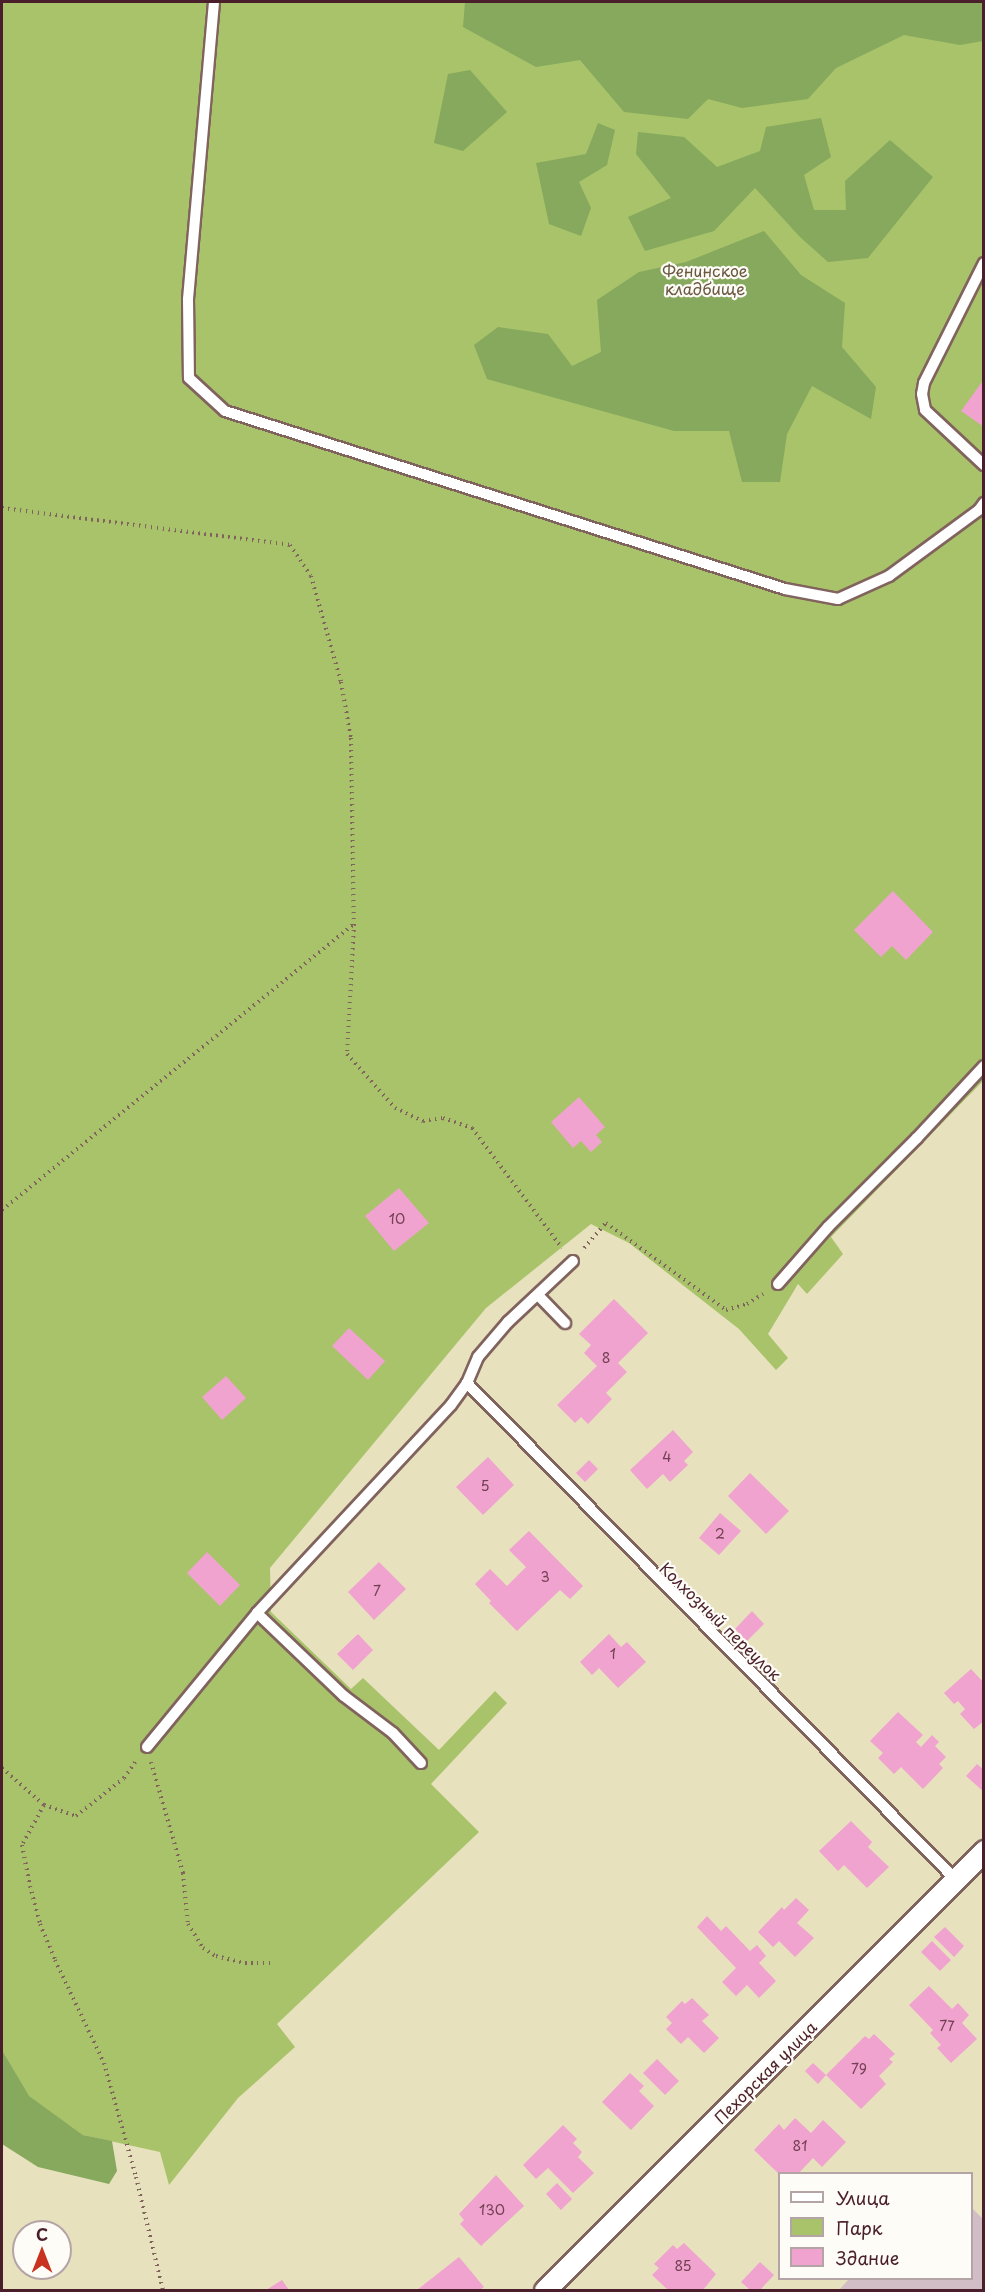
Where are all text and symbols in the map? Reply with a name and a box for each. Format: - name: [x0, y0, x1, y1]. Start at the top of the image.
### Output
- park label: Фенинское кладбище: [662, 260, 748, 298]
- house number: 10: [389, 1211, 405, 1227]
- house number: 8: [602, 1350, 610, 1366]
- house number: 4: [662, 1449, 672, 1465]
- house number: 5: [480, 1478, 490, 1494]
- house number: 2: [715, 1526, 725, 1542]
- street label: Колхозный переулок: [656, 1558, 786, 1684]
- house number: 3: [540, 1569, 550, 1585]
- house number: 7: [373, 1583, 381, 1599]
- house number: 1: [610, 1646, 616, 1662]
- street label: Пехорская улица: [709, 2016, 821, 2128]
- house number: 77: [939, 2018, 955, 2034]
- house number: 79: [851, 2061, 867, 2077]
- house number: 81: [793, 2138, 807, 2154]
- legend: [778, 2172, 973, 2280]
- text: Улица: [836, 2184, 890, 2211]
- house number: 130: [479, 2202, 505, 2218]
- text: Парк: [836, 2214, 882, 2241]
- north arrow: [12, 2220, 72, 2280]
- text: С: [36, 2222, 48, 2246]
- text: Здание: [836, 2244, 899, 2271]
- house number: 85: [674, 2258, 692, 2274]

